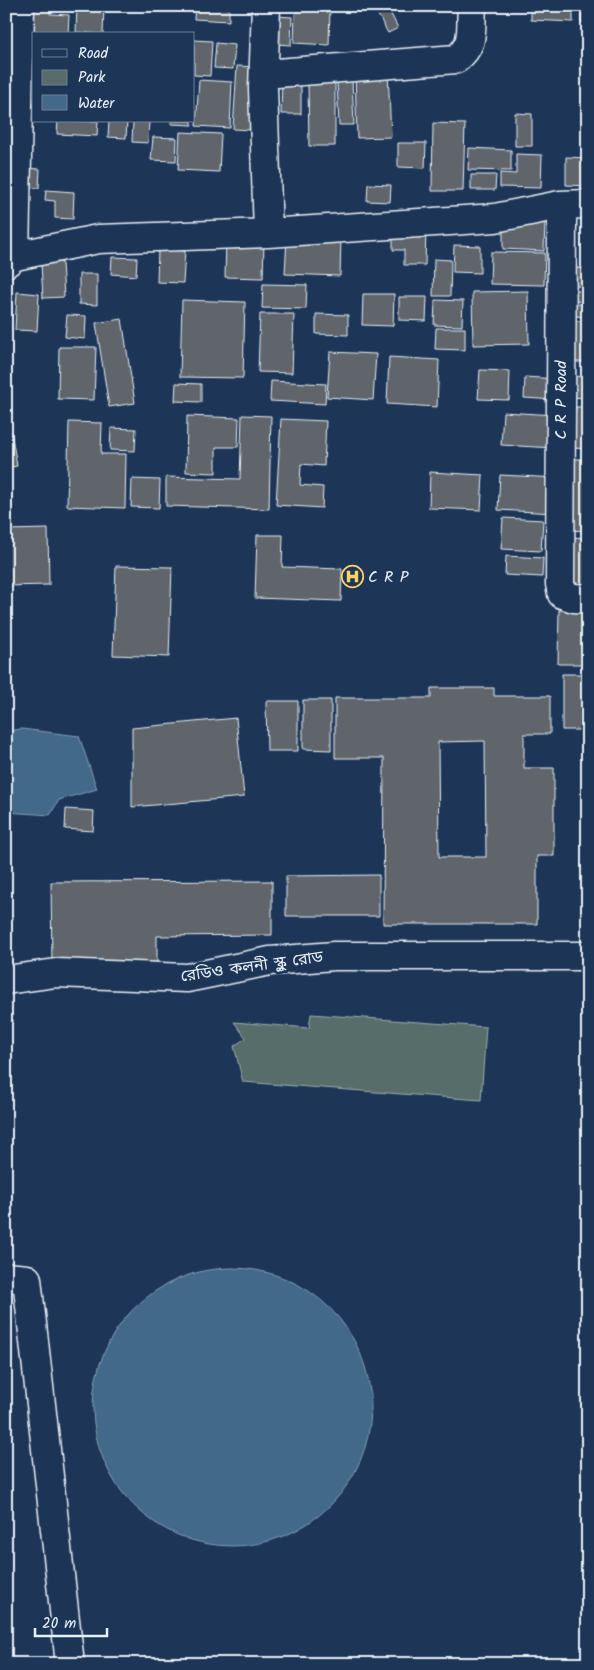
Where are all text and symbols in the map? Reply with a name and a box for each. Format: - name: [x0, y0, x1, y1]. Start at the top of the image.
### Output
- legend: [32, 32, 195, 122]
- text: Road: [78, 42, 109, 66]
- text: Park: [78, 66, 106, 90]
- text: Water: [78, 92, 115, 116]
- street label: C R P Road: [549, 360, 574, 439]
- hospital icon: C R P: [340, 565, 364, 589]
- place label: C R P: [368, 565, 409, 590]
- street label: রেডিও কলনী স্কুল রোড: [179, 945, 325, 989]
- scale bar: [35, 1605, 108, 1637]
- text: 20 m: [42, 1612, 76, 1636]

